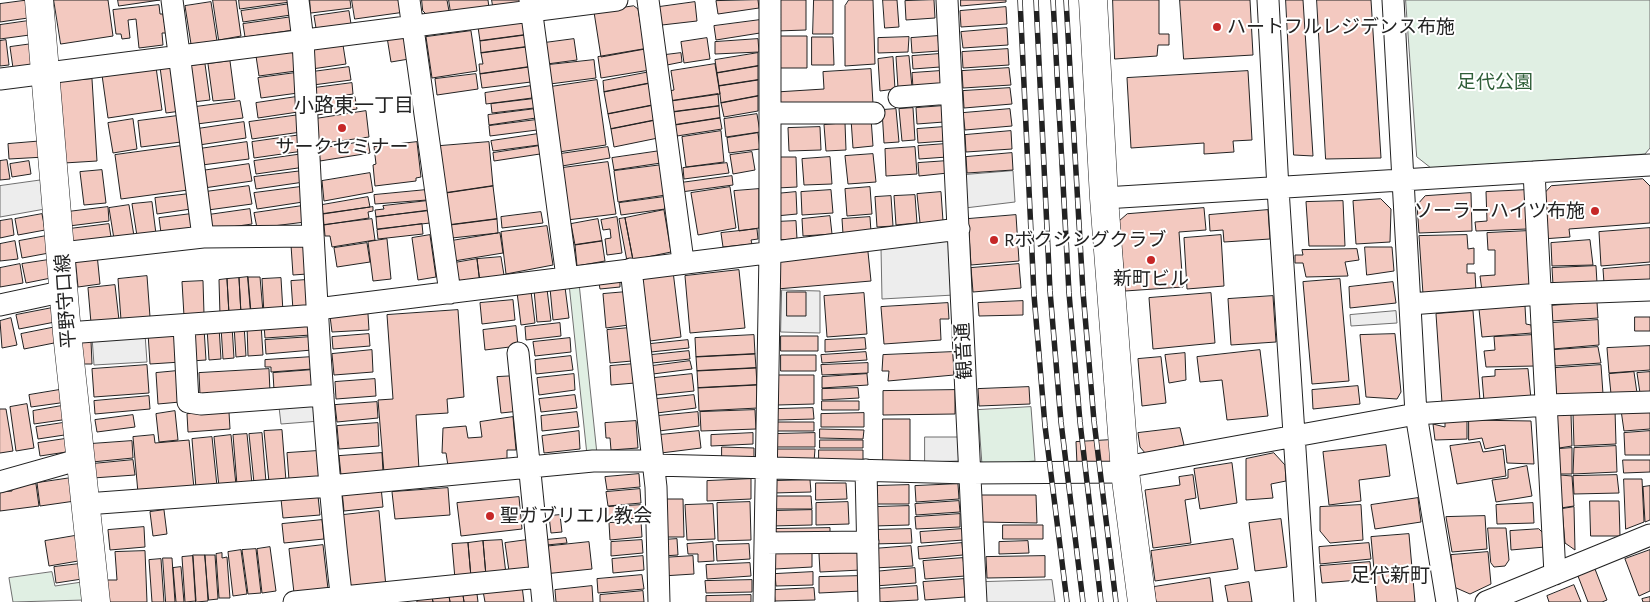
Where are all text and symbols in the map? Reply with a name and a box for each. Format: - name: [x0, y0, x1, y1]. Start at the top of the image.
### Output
- place label: ハートフルレジデンス布施: [1227, 16, 1455, 38]
- marker: ハートフルレジデンス布施: [1211, 21, 1223, 33]
- park label: 足代公園: [1457, 71, 1533, 93]
- district label: 小路東一丁目: [294, 94, 414, 118]
- marker: サークセミナー: [336, 122, 348, 134]
- place label: サークセミナー: [276, 136, 408, 158]
- place label: ソーラーハイツ布施: [1414, 200, 1585, 222]
- marker: ソーラーハイツ布施: [1589, 205, 1601, 217]
- place label: Rボクシングクラブ: [1004, 229, 1167, 251]
- marker: Rボクシングクラブ: [988, 234, 1000, 246]
- street label: 平野守口線: [51, 253, 81, 349]
- marker: 新町ビル: [1145, 254, 1157, 266]
- place label: 新町ビル: [1113, 268, 1189, 290]
- street label: 観音通: [951, 322, 977, 380]
- place label: 聖ガブリエル教会: [500, 505, 652, 527]
- marker: 聖ガブリエル教会: [484, 510, 496, 522]
- district label: 足代新町: [1350, 564, 1430, 588]

